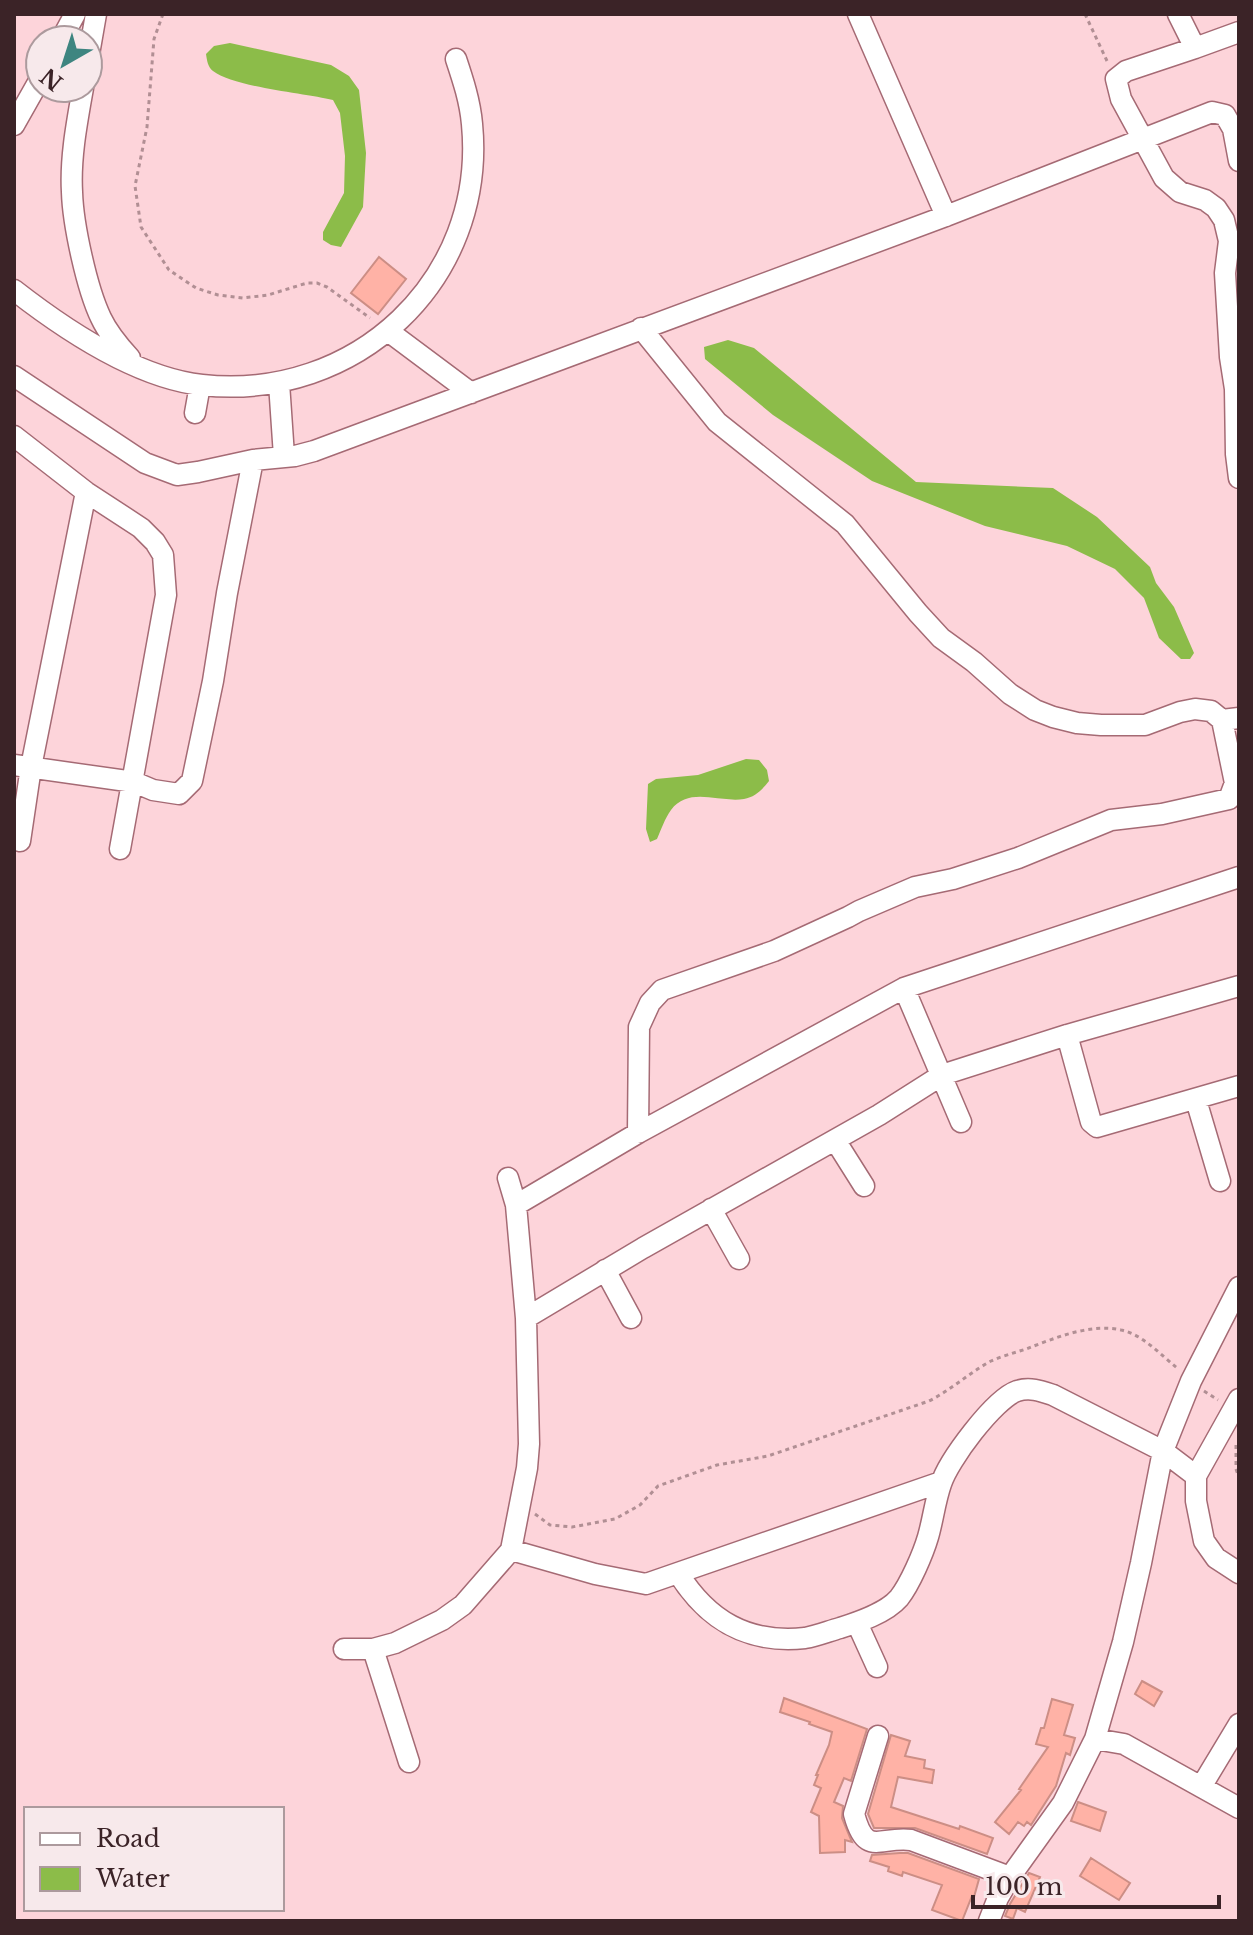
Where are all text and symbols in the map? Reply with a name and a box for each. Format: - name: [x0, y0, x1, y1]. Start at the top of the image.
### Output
- north arrow: [24, 24, 104, 104]
- text: N: [35, 62, 68, 96]
- legend: [24, 1807, 284, 1911]
- text: Road: [96, 1824, 160, 1853]
- scale bar: [973, 1859, 1219, 1909]
- text: Water: [95, 1864, 170, 1893]
- text: 100 m: [985, 1872, 1063, 1901]

